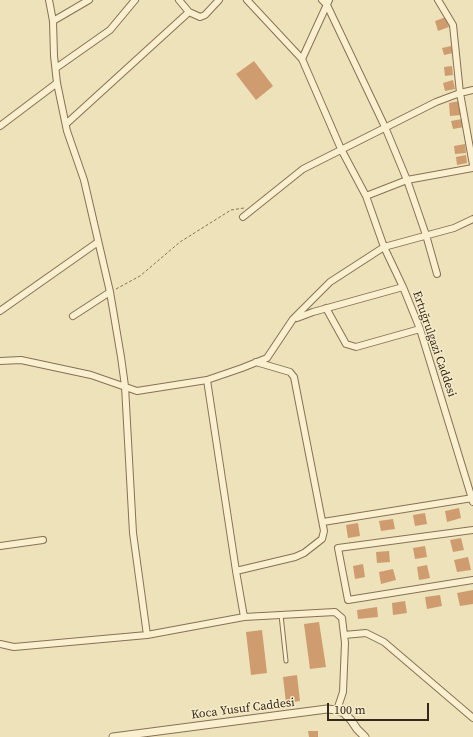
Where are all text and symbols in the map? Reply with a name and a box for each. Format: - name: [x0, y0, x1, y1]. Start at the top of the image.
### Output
- street label: Ertuğrulgazi Caddesi: [409, 289, 459, 399]
- scale bar: [329, 695, 431, 721]
- street label: Koca Yusuf Caddesi: [190, 696, 296, 722]
- text: 100 m: [334, 702, 366, 718]

